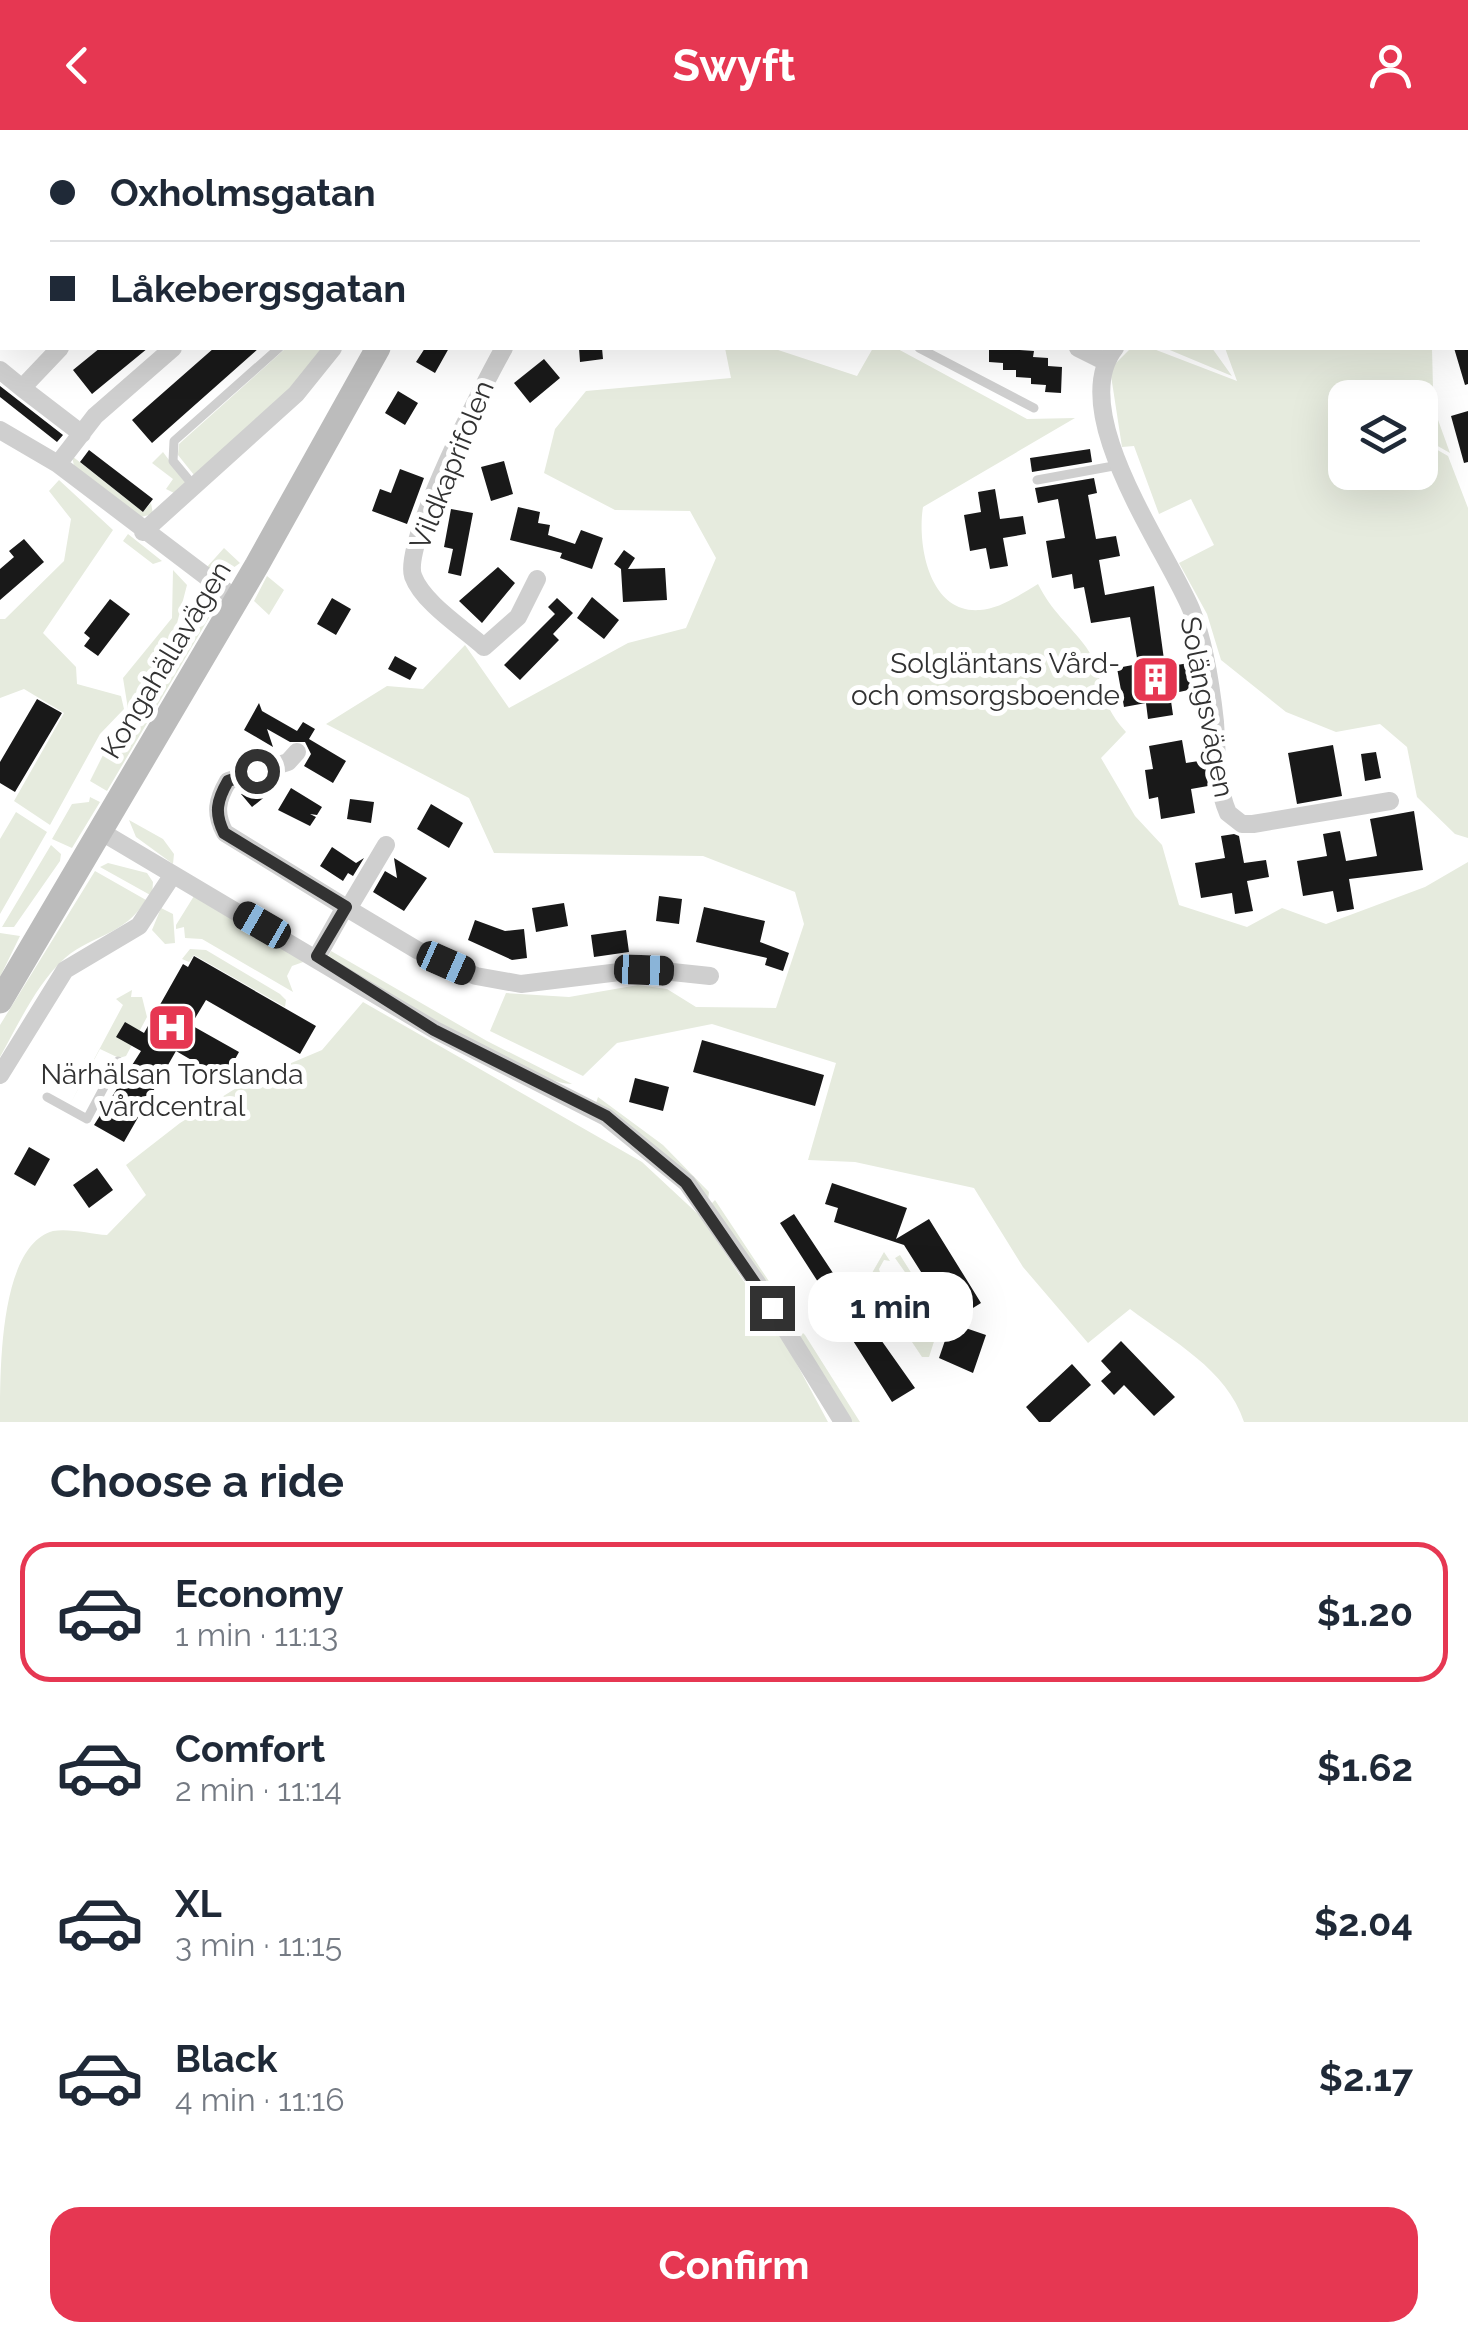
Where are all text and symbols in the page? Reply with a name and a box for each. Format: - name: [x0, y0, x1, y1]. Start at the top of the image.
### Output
- icon: back: [50, 38, 105, 93]
- icon: person: [1363, 38, 1418, 93]
- text: Swyft: [672, 39, 796, 92]
- text: Oxholmsgatan: [110, 170, 376, 215]
- text: Låkebergsgatan: [110, 266, 406, 311]
- street label: Vildkaprifolen: [403, 376, 501, 554]
- map controls: [1328, 380, 1438, 490]
- button: layers: [1328, 380, 1438, 490]
- street label: Kongahällavägen: [94, 555, 238, 765]
- street label: Solängsvägen: [1173, 614, 1241, 800]
- place label: Solgläntans Vård- och omsorgsboende: [851, 647, 1120, 712]
- building icon: Solgläntans Vård- och omsorgsboende: [1129, 653, 1181, 705]
- route start: [235, 749, 280, 794]
- car: [229, 897, 295, 953]
- car: [412, 937, 480, 989]
- car: [613, 954, 675, 986]
- hospital icon: Närhälsan Torslanda vårdcentral: [146, 1001, 198, 1053]
- place label: Närhälsan Torslanda vårdcentral: [40, 1058, 304, 1123]
- callout: 1 min: [807, 1273, 972, 1343]
- route end: [750, 1286, 795, 1331]
- text: 1 min: [850, 1288, 931, 1325]
- text: Choose a ride: [50, 1455, 344, 1508]
- icon: car: [55, 1567, 145, 1657]
- text: Economy: [175, 1571, 344, 1616]
- text: $1.20: [1317, 1590, 1413, 1635]
- text: 1 min · 11:13: [175, 1616, 338, 1653]
- icon: car: [55, 1722, 145, 1812]
- text: Comfort: [175, 1726, 325, 1771]
- text: $1.62: [1317, 1745, 1413, 1790]
- text: 2 min · 11:14: [175, 1771, 342, 1808]
- icon: car: [55, 1877, 145, 1967]
- text: XL: [175, 1881, 222, 1926]
- text: $2.04: [1314, 1900, 1413, 1945]
- text: 3 min · 11:15: [175, 1926, 342, 1963]
- icon: car: [55, 2032, 145, 2122]
- text: Black: [175, 2036, 277, 2081]
- text: $2.17: [1319, 2055, 1413, 2100]
- text: 4 min · 11:16: [175, 2081, 344, 2118]
- button: Confirm: [50, 2207, 1418, 2322]

